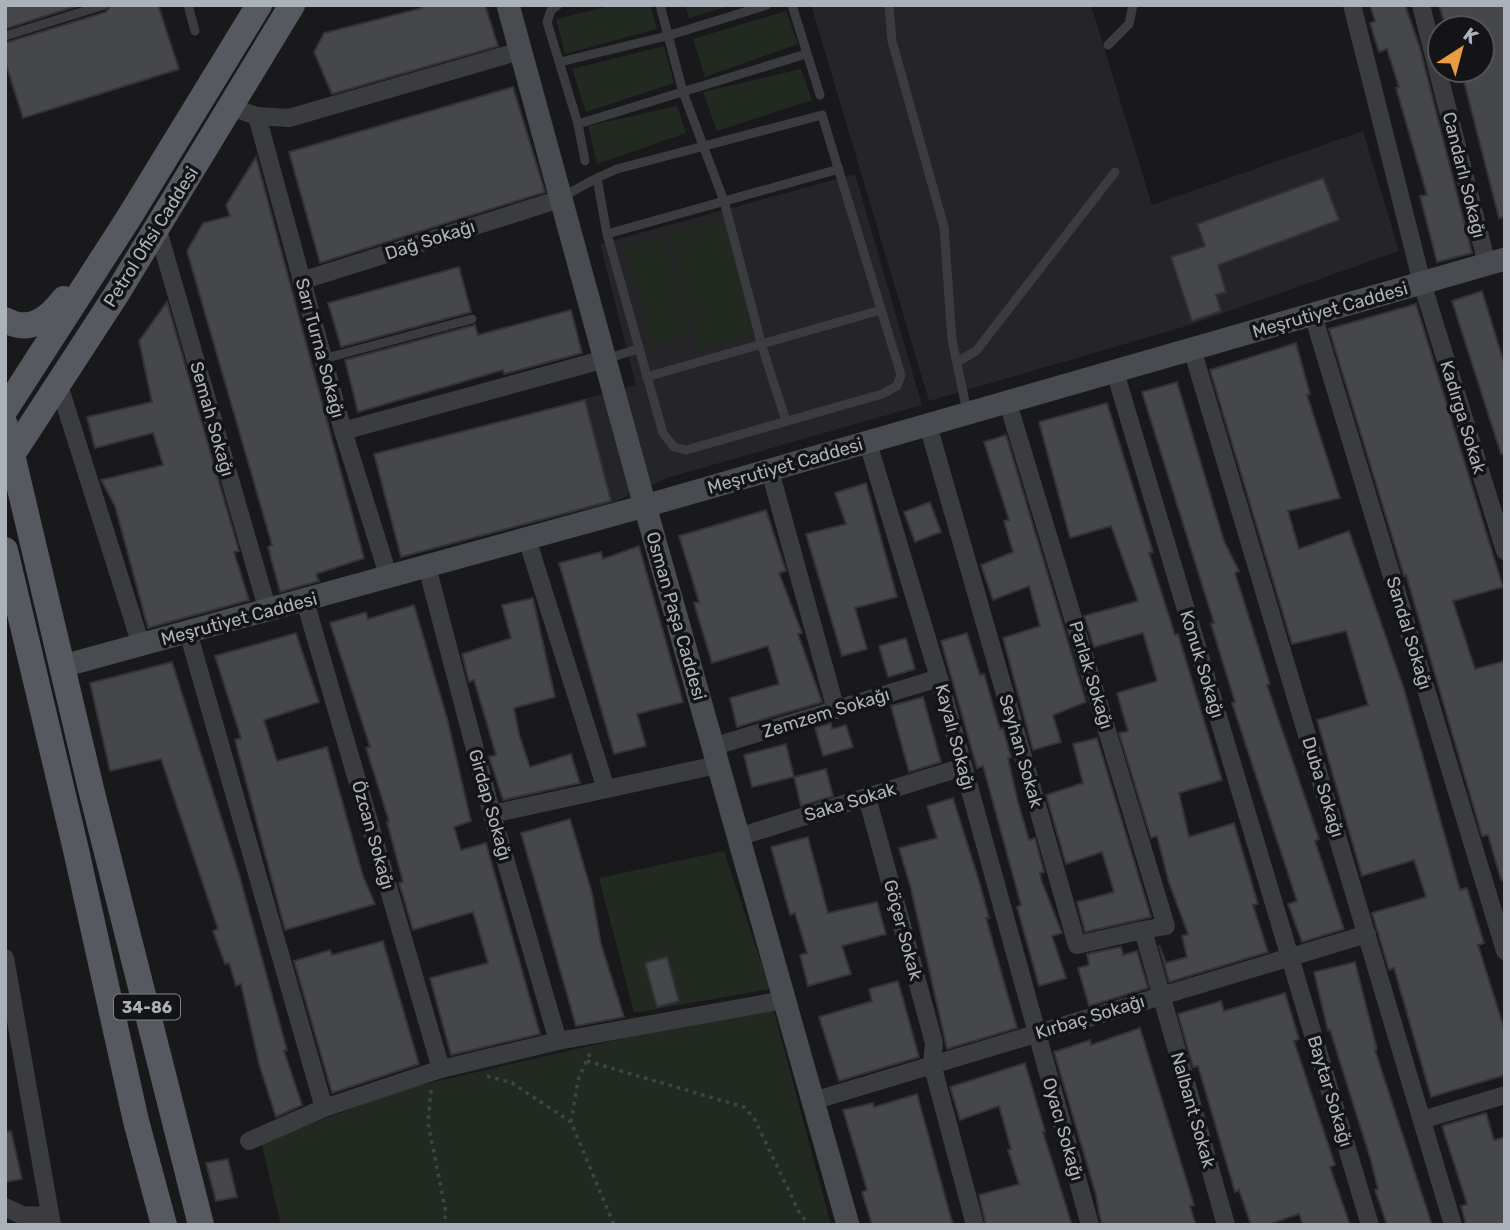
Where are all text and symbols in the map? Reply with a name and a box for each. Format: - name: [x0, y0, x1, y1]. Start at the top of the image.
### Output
- north arrow: [1426, 14, 1496, 84]
- text: K: [1459, 23, 1483, 49]
- street label: Candarlı Sokağı: [1438, 110, 1490, 240]
- street label: Petrol Ofisi Caddesi: [99, 163, 203, 311]
- street label: Dağ Sokağı: [382, 215, 478, 265]
- street label: Sarı Turna Sokağı: [291, 276, 349, 420]
- street label: Meşrutiyet Caddesi: [1250, 277, 1410, 343]
- street label: Kadırga Sokak: [1435, 358, 1491, 477]
- street label: Semah Sokağı: [185, 359, 239, 479]
- street label: Meşrutiyet Caddesi: [705, 433, 865, 499]
- street label: Osman Paşa Caddesi: [641, 529, 711, 703]
- street label: Sandal Sokağı: [1381, 574, 1437, 692]
- street label: Meşrutiyet Caddesi: [159, 588, 319, 650]
- street label: Konuk Sokağı: [1175, 607, 1229, 721]
- street label: Parlak Sokağı: [1064, 618, 1118, 732]
- street label: Kayalı Sokağı: [930, 682, 980, 792]
- street label: Zemzem Sokağı: [760, 683, 892, 743]
- street label: Seyhan Sokak: [994, 692, 1048, 811]
- street label: Duba Sokağı: [1297, 734, 1349, 840]
- street label: Girdap Sokağı: [464, 747, 516, 863]
- street label: Saka Sokak: [802, 777, 899, 826]
- street label: Özcan Sokağı: [347, 778, 399, 892]
- street label: Göçer Sokak: [879, 877, 927, 983]
- street label: Kırbaç Sokağı: [1033, 990, 1147, 1044]
- road number: 34-86: [114, 995, 180, 1020]
- street label: Baytar Sokağı: [1303, 1033, 1357, 1149]
- street label: Nalbant Sokak: [1166, 1050, 1220, 1171]
- street label: Oyacı Sokağı: [1038, 1075, 1088, 1183]

